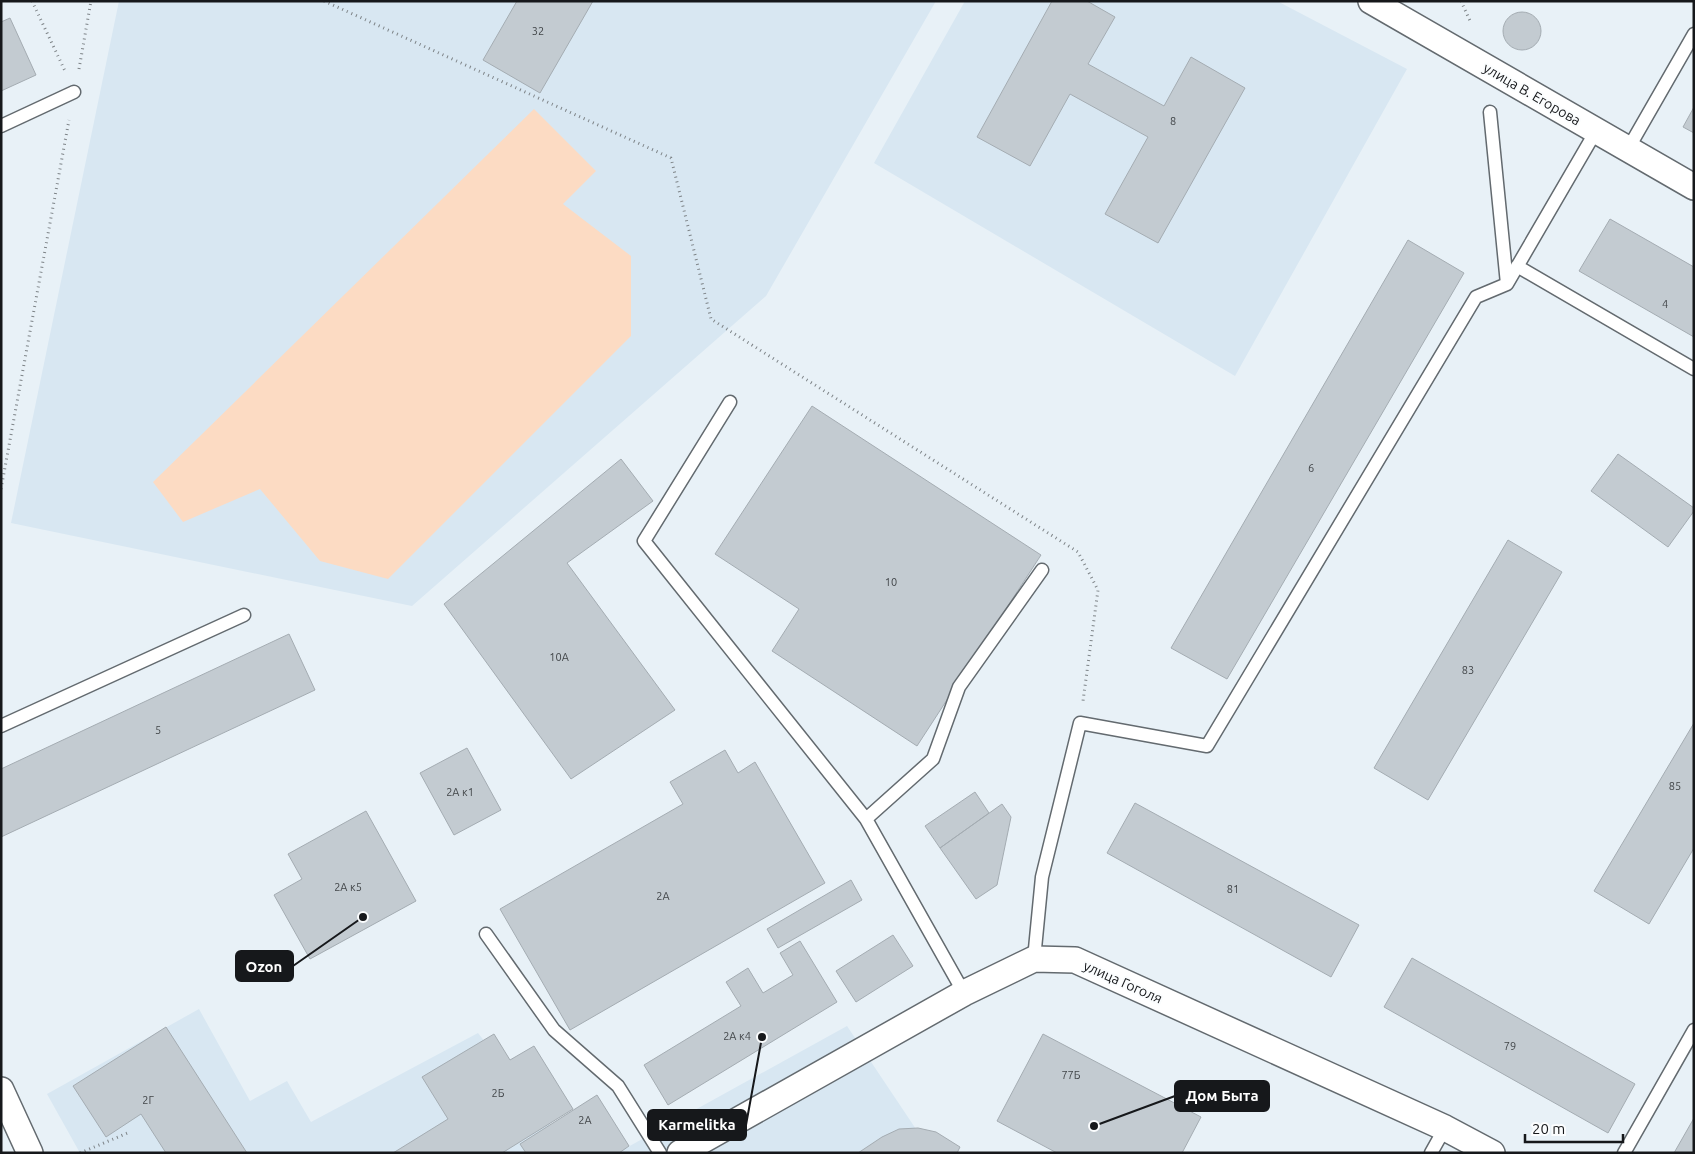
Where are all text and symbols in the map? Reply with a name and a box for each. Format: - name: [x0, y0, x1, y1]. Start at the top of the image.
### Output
- house number: 32: [532, 25, 544, 37]
- street label: улица В. Егорова: [1480, 60, 1584, 128]
- house number: 8: [1170, 115, 1176, 127]
- house number: 4: [1662, 298, 1668, 310]
- house number: 6: [1308, 462, 1314, 474]
- house number: 10: [885, 576, 897, 588]
- house number: 10А: [549, 651, 570, 663]
- house number: 83: [1462, 664, 1474, 676]
- house number: 5: [155, 724, 161, 736]
- house number: 85: [1669, 780, 1681, 792]
- house number: 2А к1: [446, 786, 474, 798]
- house number: 2А к5: [334, 881, 362, 893]
- house number: 81: [1227, 883, 1239, 895]
- house number: 2А: [656, 890, 671, 902]
- callout: Ozon: [236, 951, 293, 981]
- street label: улица Гоголя: [1081, 957, 1165, 1007]
- text: Ozon: [246, 958, 282, 975]
- house number: 2А к4: [723, 1030, 751, 1042]
- house number: 79: [1504, 1040, 1516, 1052]
- house number: 77Б: [1061, 1069, 1081, 1081]
- callout: Дом Быта: [1175, 1081, 1269, 1111]
- house number: 2Б: [492, 1087, 505, 1099]
- text: Дом Быта: [1185, 1087, 1259, 1104]
- house number: 2Г: [142, 1094, 154, 1106]
- callout: Karmelitka: [648, 1110, 746, 1140]
- scale bar: [1525, 1112, 1622, 1144]
- house number: 2А: [578, 1114, 593, 1126]
- text: Karmelitka: [658, 1116, 736, 1133]
- text: 20 m: [1532, 1120, 1565, 1137]

